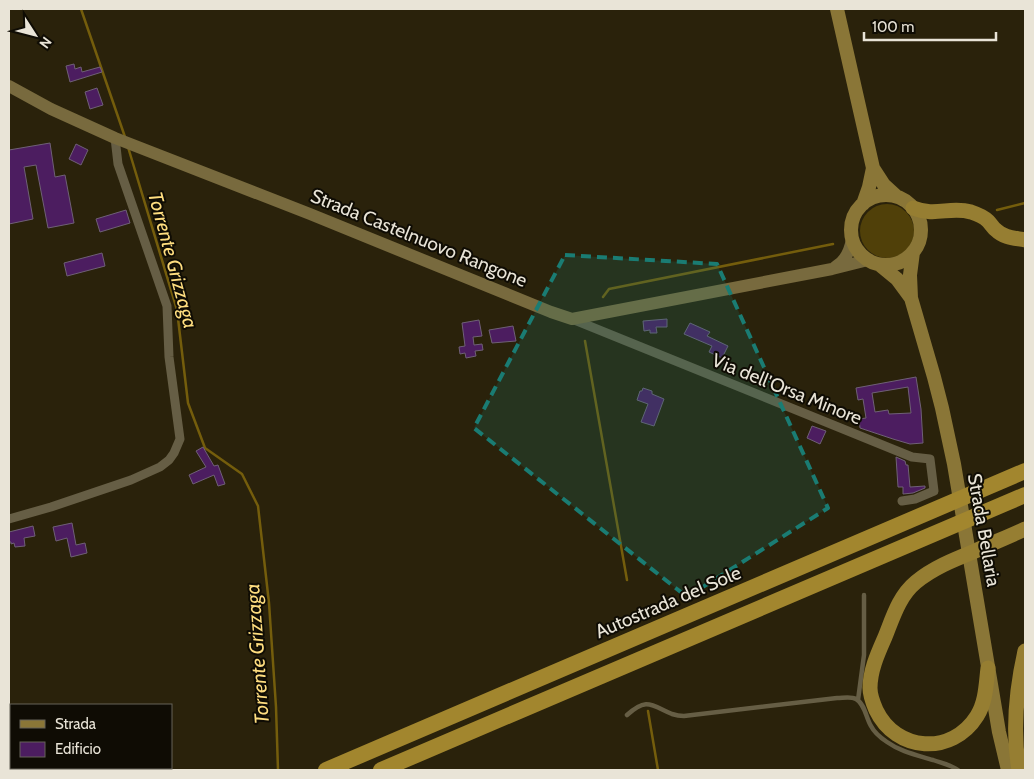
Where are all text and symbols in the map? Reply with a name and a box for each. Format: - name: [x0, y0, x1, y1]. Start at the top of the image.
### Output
- north arrow: [10, 10, 60, 60]
- scale bar: [864, 10, 996, 42]
- text: 100 m: [872, 18, 914, 36]
- text: N: [35, 33, 56, 52]
- street label: Strada Castelnuovo Rangone: [307, 184, 531, 292]
- water label: Torrente Grizzaga: [143, 189, 203, 331]
- street label: Via dell'Orsa Minore: [709, 348, 866, 430]
- street label: Strada Bellaria: [963, 472, 1005, 588]
- street label: Autostrada del Sole: [592, 561, 745, 643]
- water label: Torrente Grizzaga: [240, 583, 274, 725]
- legend: [10, 704, 172, 769]
- text: Strada: [55, 715, 97, 733]
- text: Edificio: [55, 740, 101, 758]

